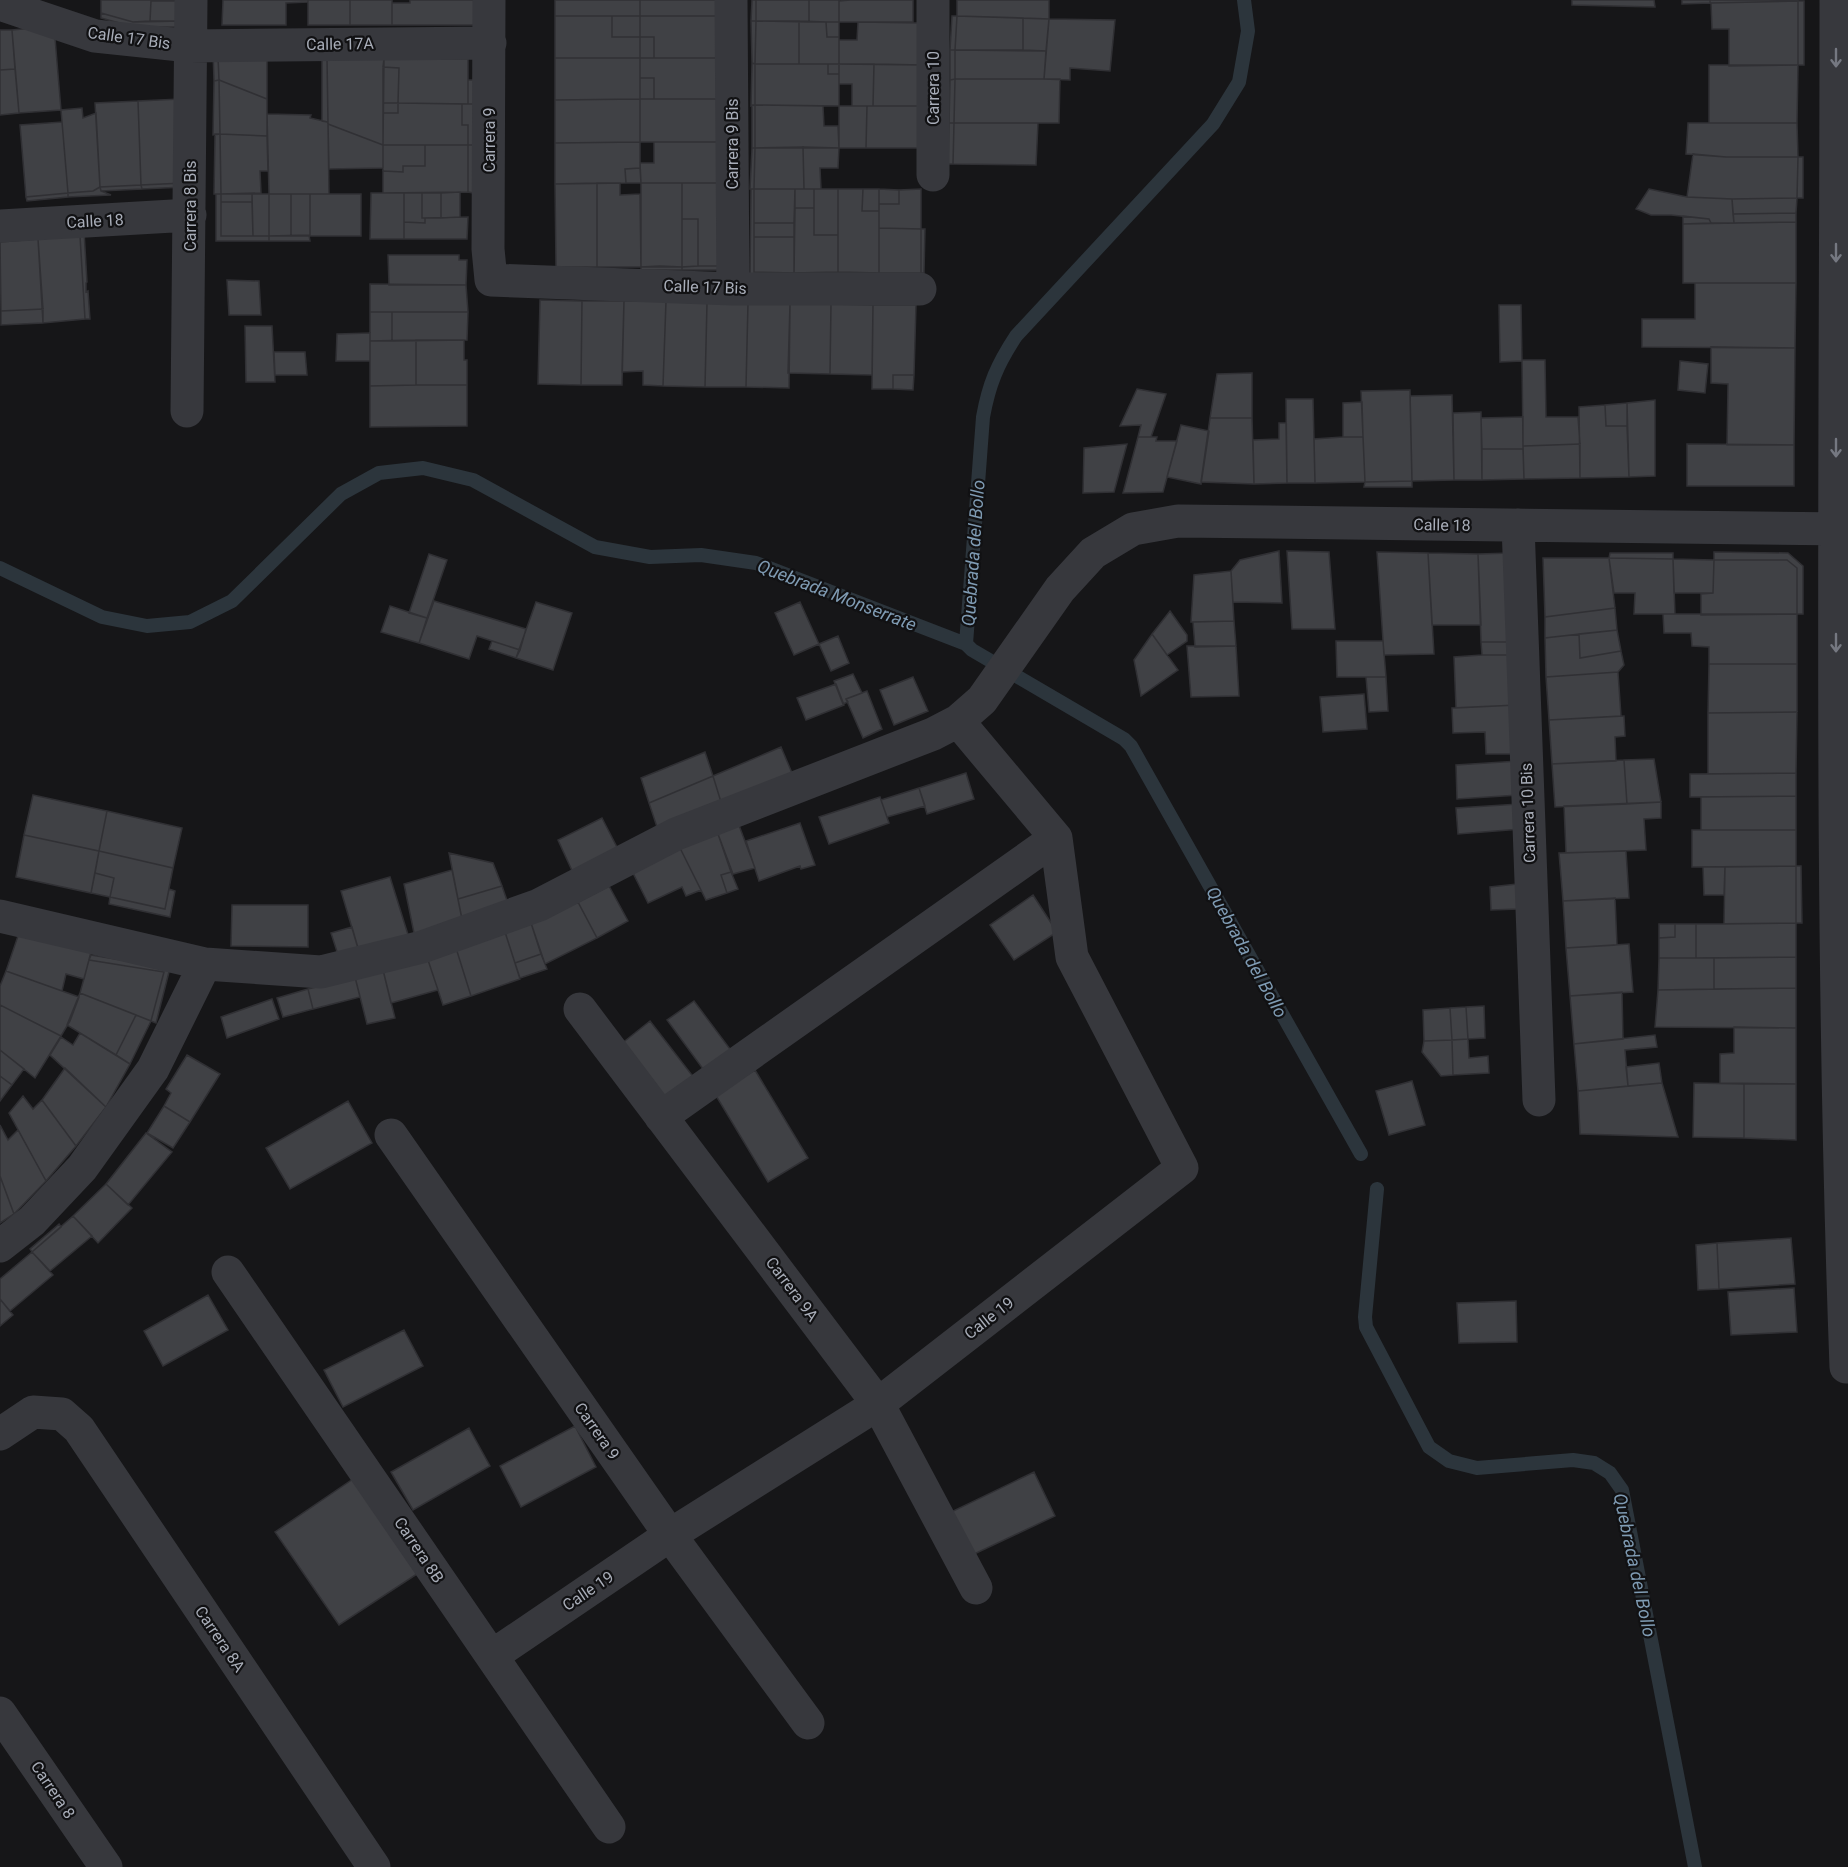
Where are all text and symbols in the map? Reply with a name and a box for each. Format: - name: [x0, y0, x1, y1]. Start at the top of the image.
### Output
- street label: Calle 17 Bis: [86, 23, 172, 53]
- street label: Calle 17A: [306, 34, 375, 54]
- one-way arrow: [1830, 48, 1842, 68]
- street label: Carrera 10: [924, 51, 943, 125]
- street label: Carrera 9 Bis: [723, 98, 742, 190]
- street label: Carrera 9: [480, 107, 499, 173]
- street label: Carrera 8 Bis: [181, 160, 200, 252]
- street label: Calle 18: [66, 210, 124, 232]
- one-way arrow: [1830, 243, 1842, 263]
- street label: Calle 17 Bis: [663, 276, 747, 298]
- one-way arrow: [1830, 438, 1842, 458]
- water label: Quebrada del Bollo: [957, 479, 989, 627]
- street label: Calle 18: [1413, 515, 1471, 535]
- water label: Quebrada Monserrate: [755, 555, 919, 635]
- one-way arrow: [1830, 633, 1842, 653]
- street label: Carrera 10 Bis: [1517, 763, 1539, 863]
- water label: Quebrada del Bollo: [1202, 883, 1292, 1021]
- street label: Carrera 9A: [762, 1253, 823, 1325]
- street label: Calle 19: [961, 1293, 1017, 1343]
- street label: Carrera 9: [571, 1399, 623, 1463]
- water label: Quebrada del Bollo: [1609, 1491, 1661, 1639]
- street label: Carrera 8B: [390, 1514, 448, 1586]
- street label: Calle 19: [559, 1567, 617, 1615]
- street label: Carrera 8A: [191, 1602, 249, 1676]
- street label: Carrera 8: [27, 1758, 79, 1822]

